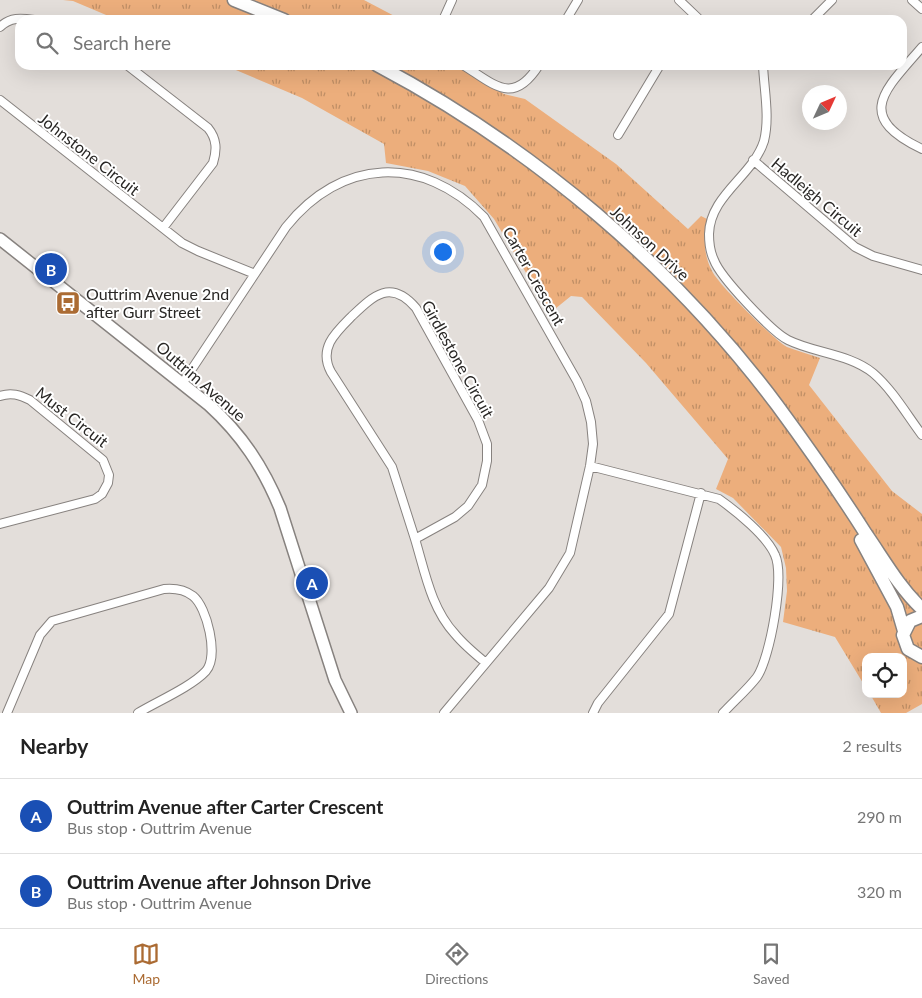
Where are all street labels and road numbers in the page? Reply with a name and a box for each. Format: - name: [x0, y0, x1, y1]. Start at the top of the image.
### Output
- street label: Johnstone Circuit: [35, 108, 144, 199]
- street label: Hadleigh Circuit: [768, 153, 867, 240]
- street label: Johnson Drive: [607, 201, 694, 284]
- street label: Carter Crescent: [499, 223, 570, 329]
- street label: Girdlestone Circuit: [418, 297, 499, 421]
- street label: Outtrim Avenue: [153, 337, 250, 424]
- street label: Must Circuit: [32, 382, 112, 451]

